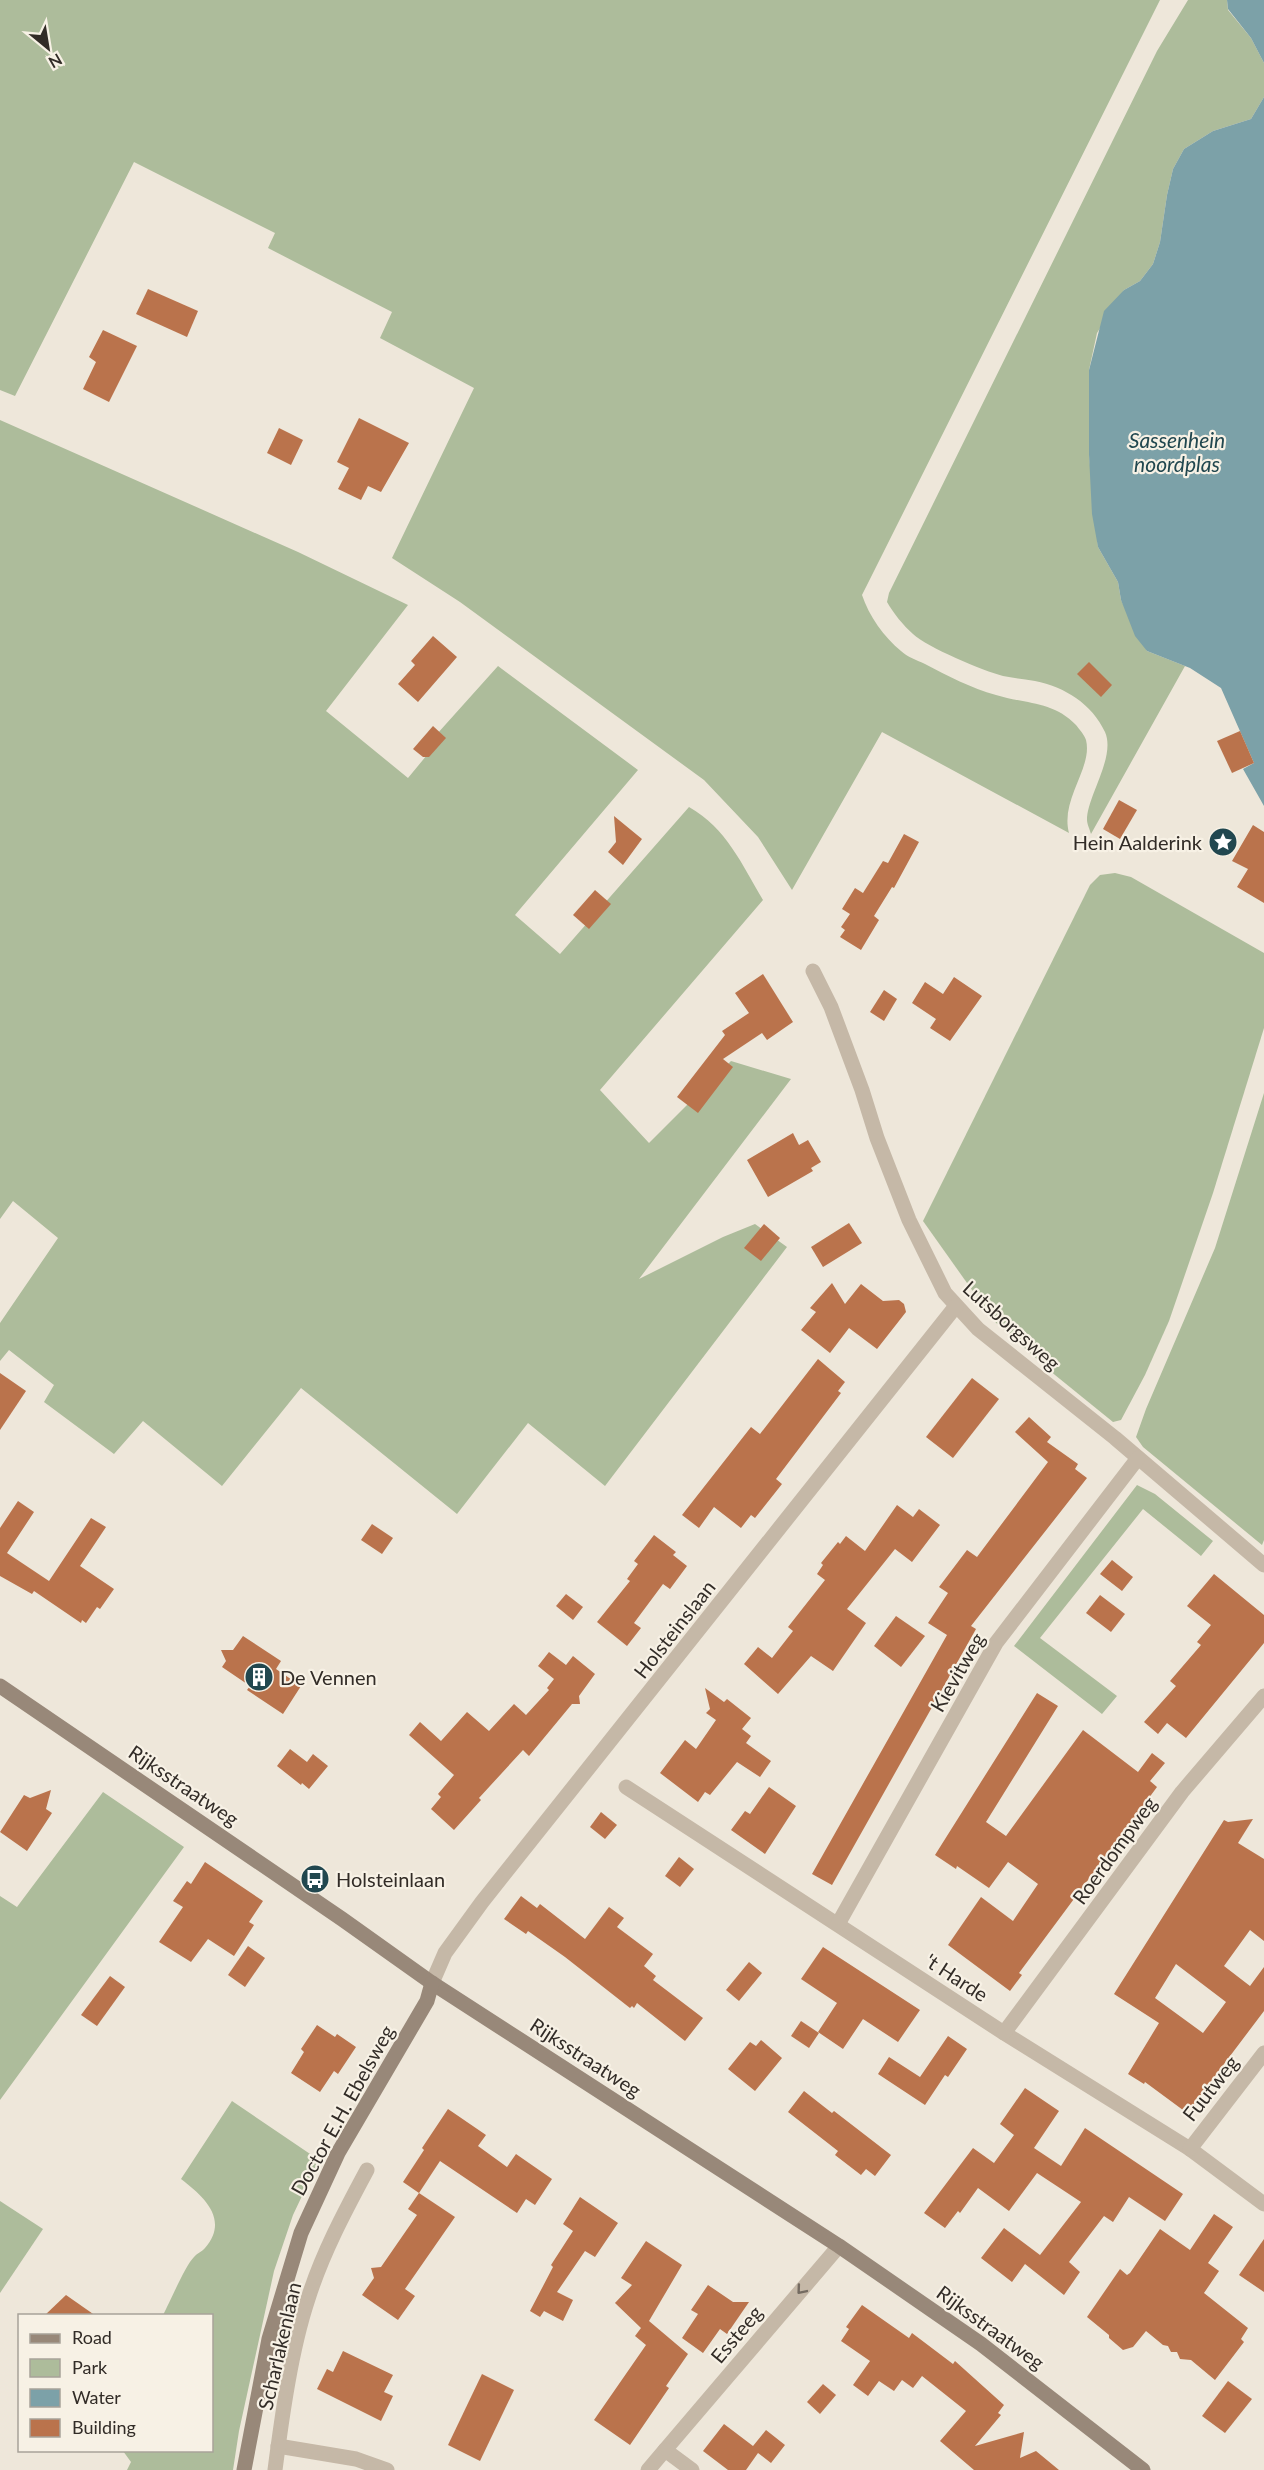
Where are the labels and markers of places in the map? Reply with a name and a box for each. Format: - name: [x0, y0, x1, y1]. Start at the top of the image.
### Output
- place icon: Hein Aalderink: [1207, 826, 1239, 858]
- place label: Hein Aalderink: [1073, 830, 1203, 854]
- building icon: De Vennen: [243, 1661, 275, 1693]
- place label: De Vennen: [280, 1665, 377, 1689]
- bus stop icon: Holsteinlaan: [299, 1863, 331, 1895]
- place label: Holsteinlaan: [336, 1867, 445, 1891]

